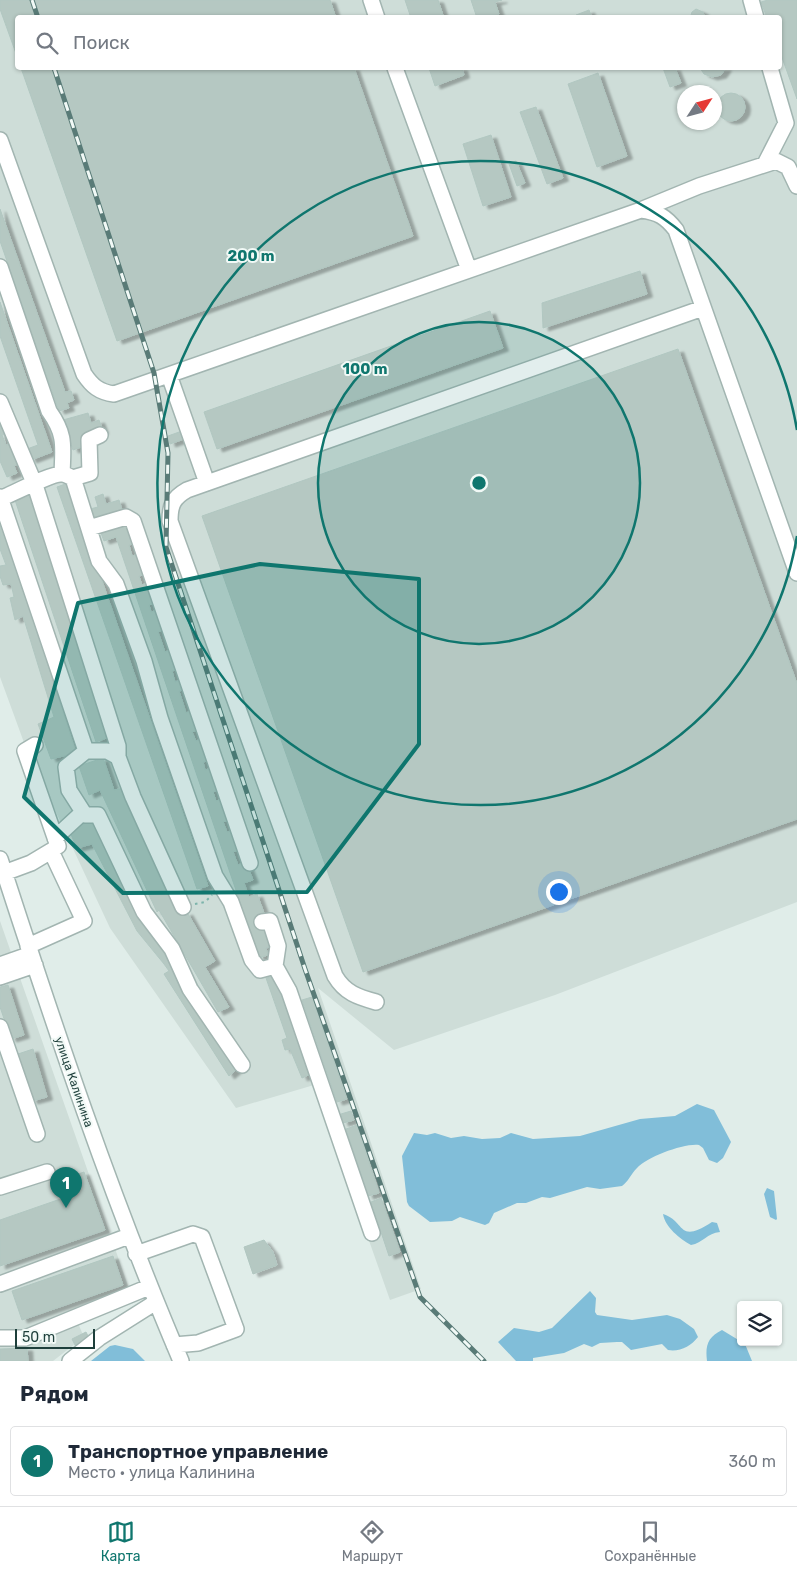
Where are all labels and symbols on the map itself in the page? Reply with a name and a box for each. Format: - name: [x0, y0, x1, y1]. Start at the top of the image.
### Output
- north arrow: [677, 85, 722, 130]
- text: 200 m: [227, 247, 275, 265]
- text: 100 m: [343, 360, 387, 378]
- centre of rings: [470, 474, 488, 492]
- your location: [546, 879, 572, 905]
- street label: улица Калинина: [52, 1035, 96, 1129]
- pin: 1: [50, 1167, 82, 1208]
- scale bar: [15, 1326, 95, 1349]

